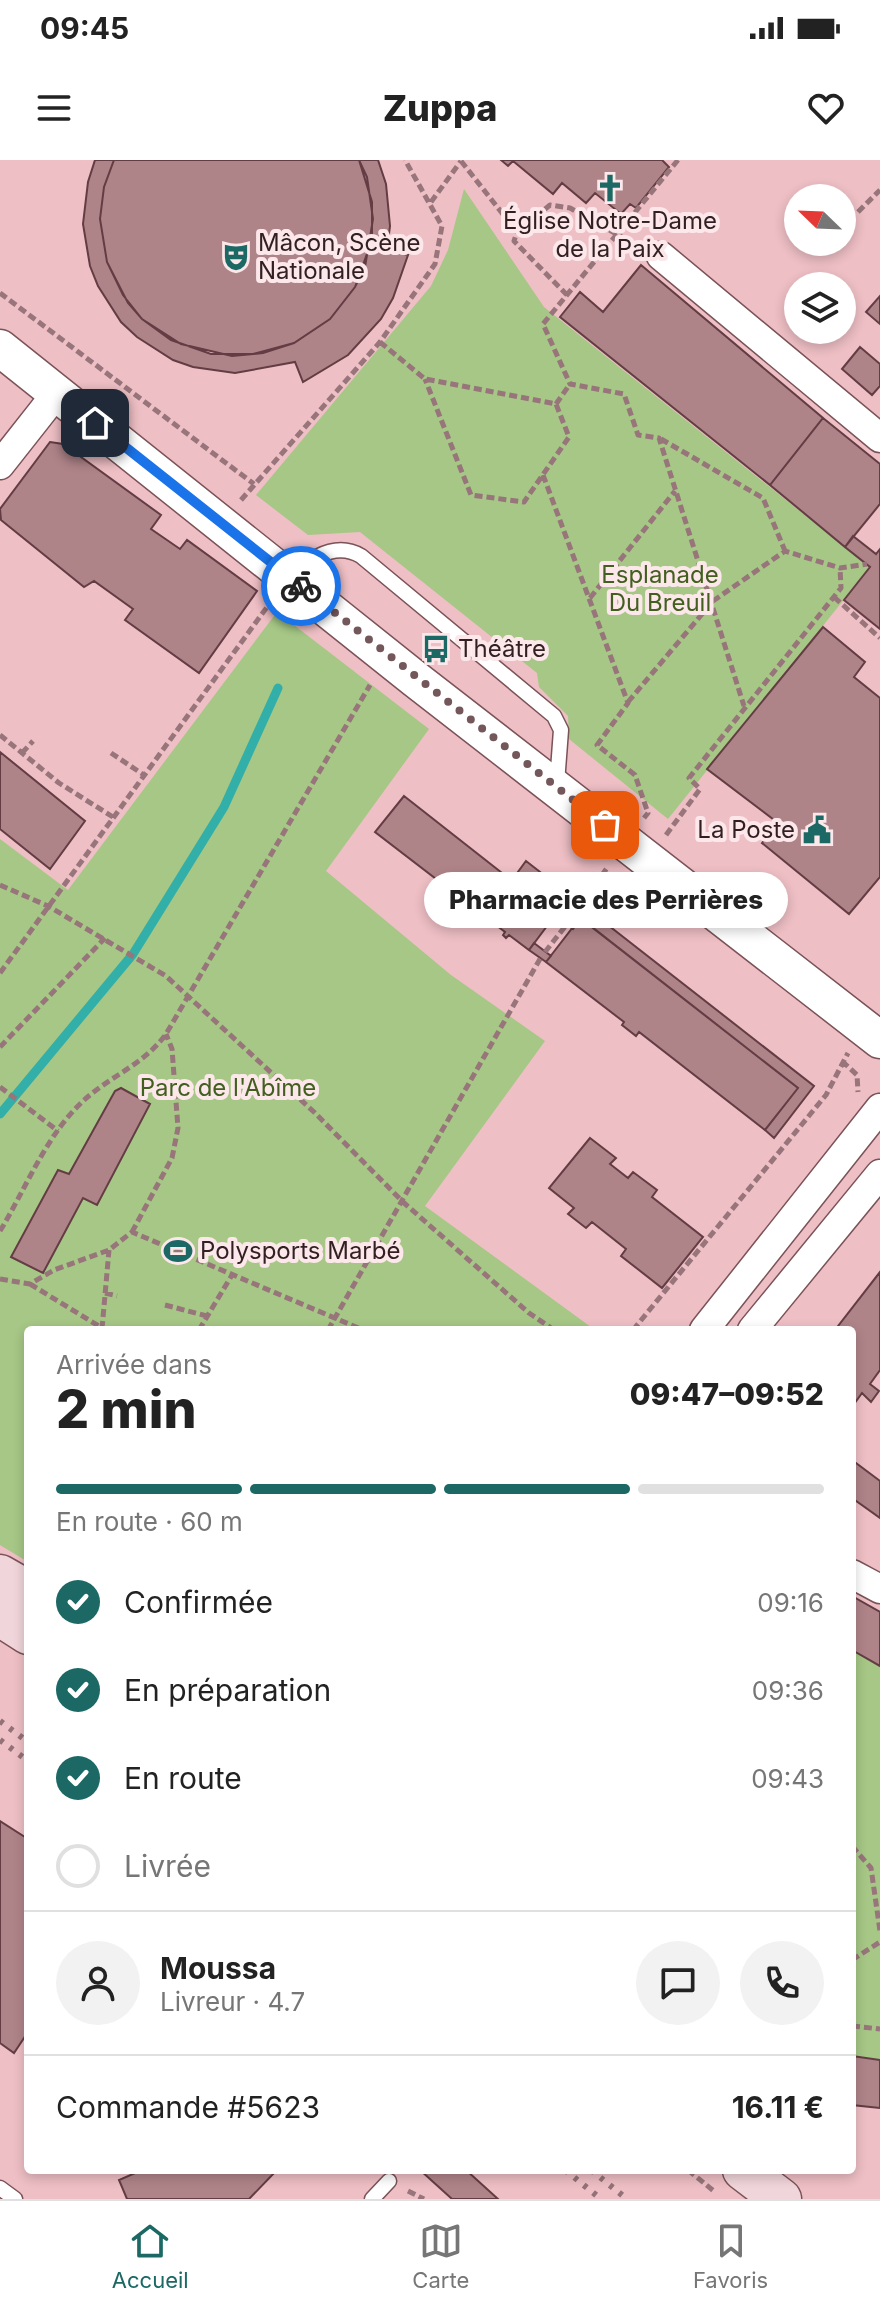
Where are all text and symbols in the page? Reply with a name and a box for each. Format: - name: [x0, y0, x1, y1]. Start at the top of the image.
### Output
- text: 09:45: [40, 10, 129, 46]
- icon: menu: [32, 86, 76, 130]
- text: Zuppa: [383, 86, 497, 130]
- icon: heart: [804, 86, 848, 130]
- church icon: Église Notre-Dame de la Paix: [595, 173, 625, 203]
- north arrow: [784, 184, 856, 256]
- map controls: [784, 184, 856, 344]
- place label: Église Notre-Dame de la Paix: [503, 205, 717, 263]
- place label: Mâcon, Scène Nationale: [258, 228, 420, 285]
- theatre icon: Mâcon, Scène Nationale: [221, 242, 251, 272]
- button: layers: [784, 272, 856, 344]
- pin: [61, 389, 129, 457]
- icon: home: [73, 401, 117, 445]
- courier: [261, 546, 341, 626]
- park label: Esplanade Du Breuil: [601, 560, 719, 617]
- icon: bike: [279, 564, 323, 608]
- bus stop icon: Théâtre: [421, 634, 451, 664]
- place label: Théâtre: [458, 634, 546, 663]
- pin: [571, 791, 639, 859]
- icon: bag: [583, 803, 627, 847]
- place label: La Poste: [697, 815, 795, 844]
- public building icon: La Poste: [802, 815, 832, 845]
- callout: Pharmacie des Perrières: [423, 873, 787, 929]
- text: Pharmacie des Perrières: [449, 884, 763, 915]
- park label: Parc de l'Abîme: [140, 1073, 316, 1102]
- sports icon: Polysports Marbé: [163, 1236, 193, 1266]
- place label: Polysports Marbé: [200, 1236, 400, 1265]
- text: Arrivée dans: [56, 1349, 212, 1380]
- text: 09:47–09:52: [630, 1376, 824, 1412]
- text: 2 min: [56, 1378, 197, 1441]
- text: En route · 60 m: [56, 1506, 243, 1537]
- icon: check: [56, 1580, 100, 1624]
- text: Confirmée: [124, 1584, 273, 1620]
- text: 09:16: [757, 1587, 824, 1618]
- icon: check: [56, 1668, 100, 1712]
- text: En préparation: [124, 1672, 331, 1708]
- text: 09:36: [752, 1675, 824, 1706]
- icon: check: [56, 1756, 100, 1800]
- text: En route: [124, 1760, 242, 1796]
- text: 09:43: [751, 1763, 824, 1794]
- text: Livrée: [124, 1848, 211, 1884]
- button: person: [56, 1941, 140, 2025]
- button: chat: [636, 1941, 720, 2025]
- button: phone: [740, 1941, 824, 2025]
- text: Moussa: [160, 1950, 276, 1986]
- text: Livreur · 4.7: [160, 1986, 305, 2017]
- text: Commande #5623: [56, 2089, 320, 2125]
- text: 16.11 €: [732, 2089, 824, 2125]
- tab: Accueil: [112, 2219, 189, 2293]
- tab: Carte: [412, 2219, 469, 2293]
- tab: Favoris: [693, 2219, 768, 2293]

